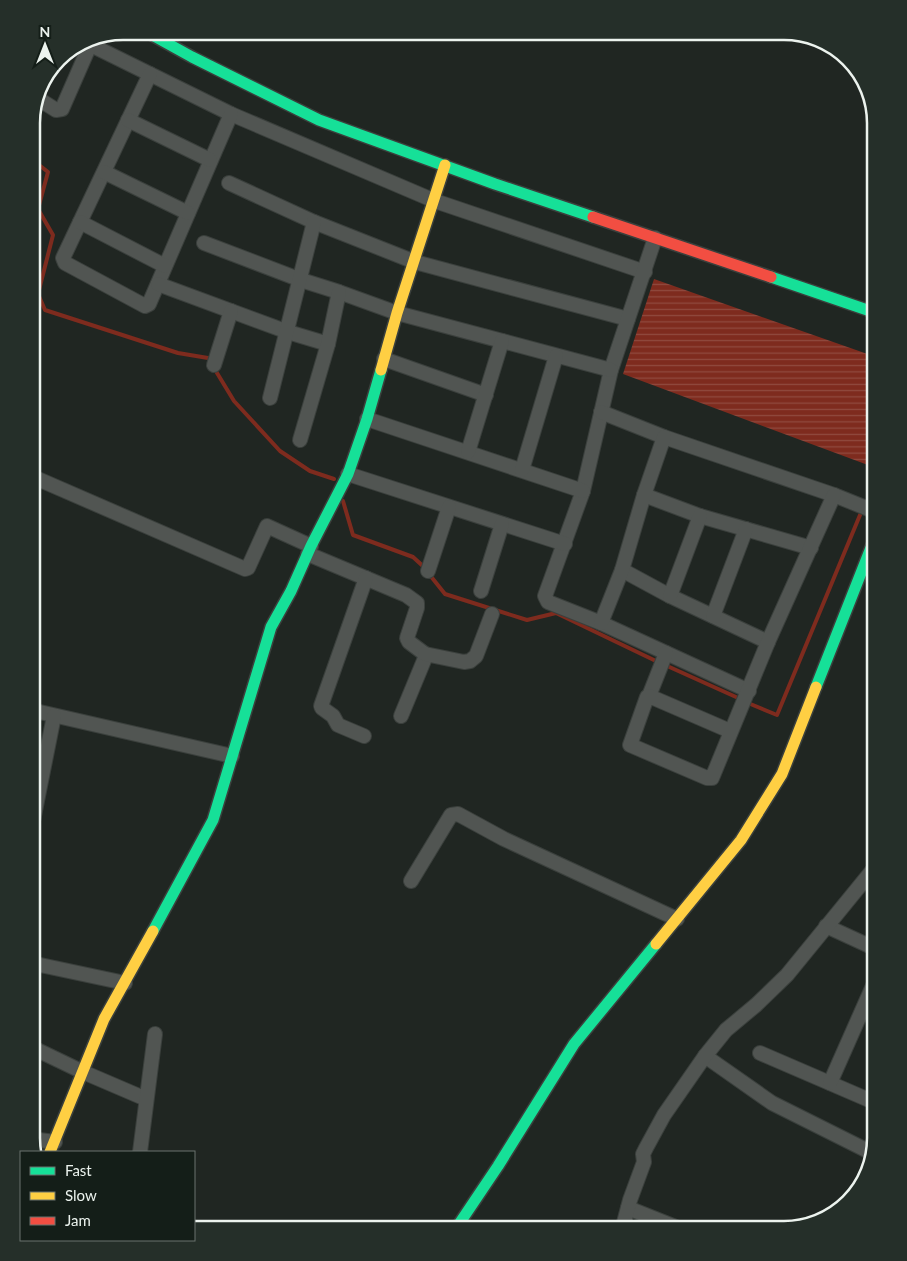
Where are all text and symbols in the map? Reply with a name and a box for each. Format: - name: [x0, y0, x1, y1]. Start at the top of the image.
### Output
- north arrow: [20, 20, 70, 70]
- text: N: [40, 23, 50, 40]
- legend: [20, 1151, 195, 1241]
- text: Fast: [65, 1161, 92, 1179]
- text: Slow: [65, 1186, 97, 1204]
- text: Jam: [65, 1211, 91, 1229]

